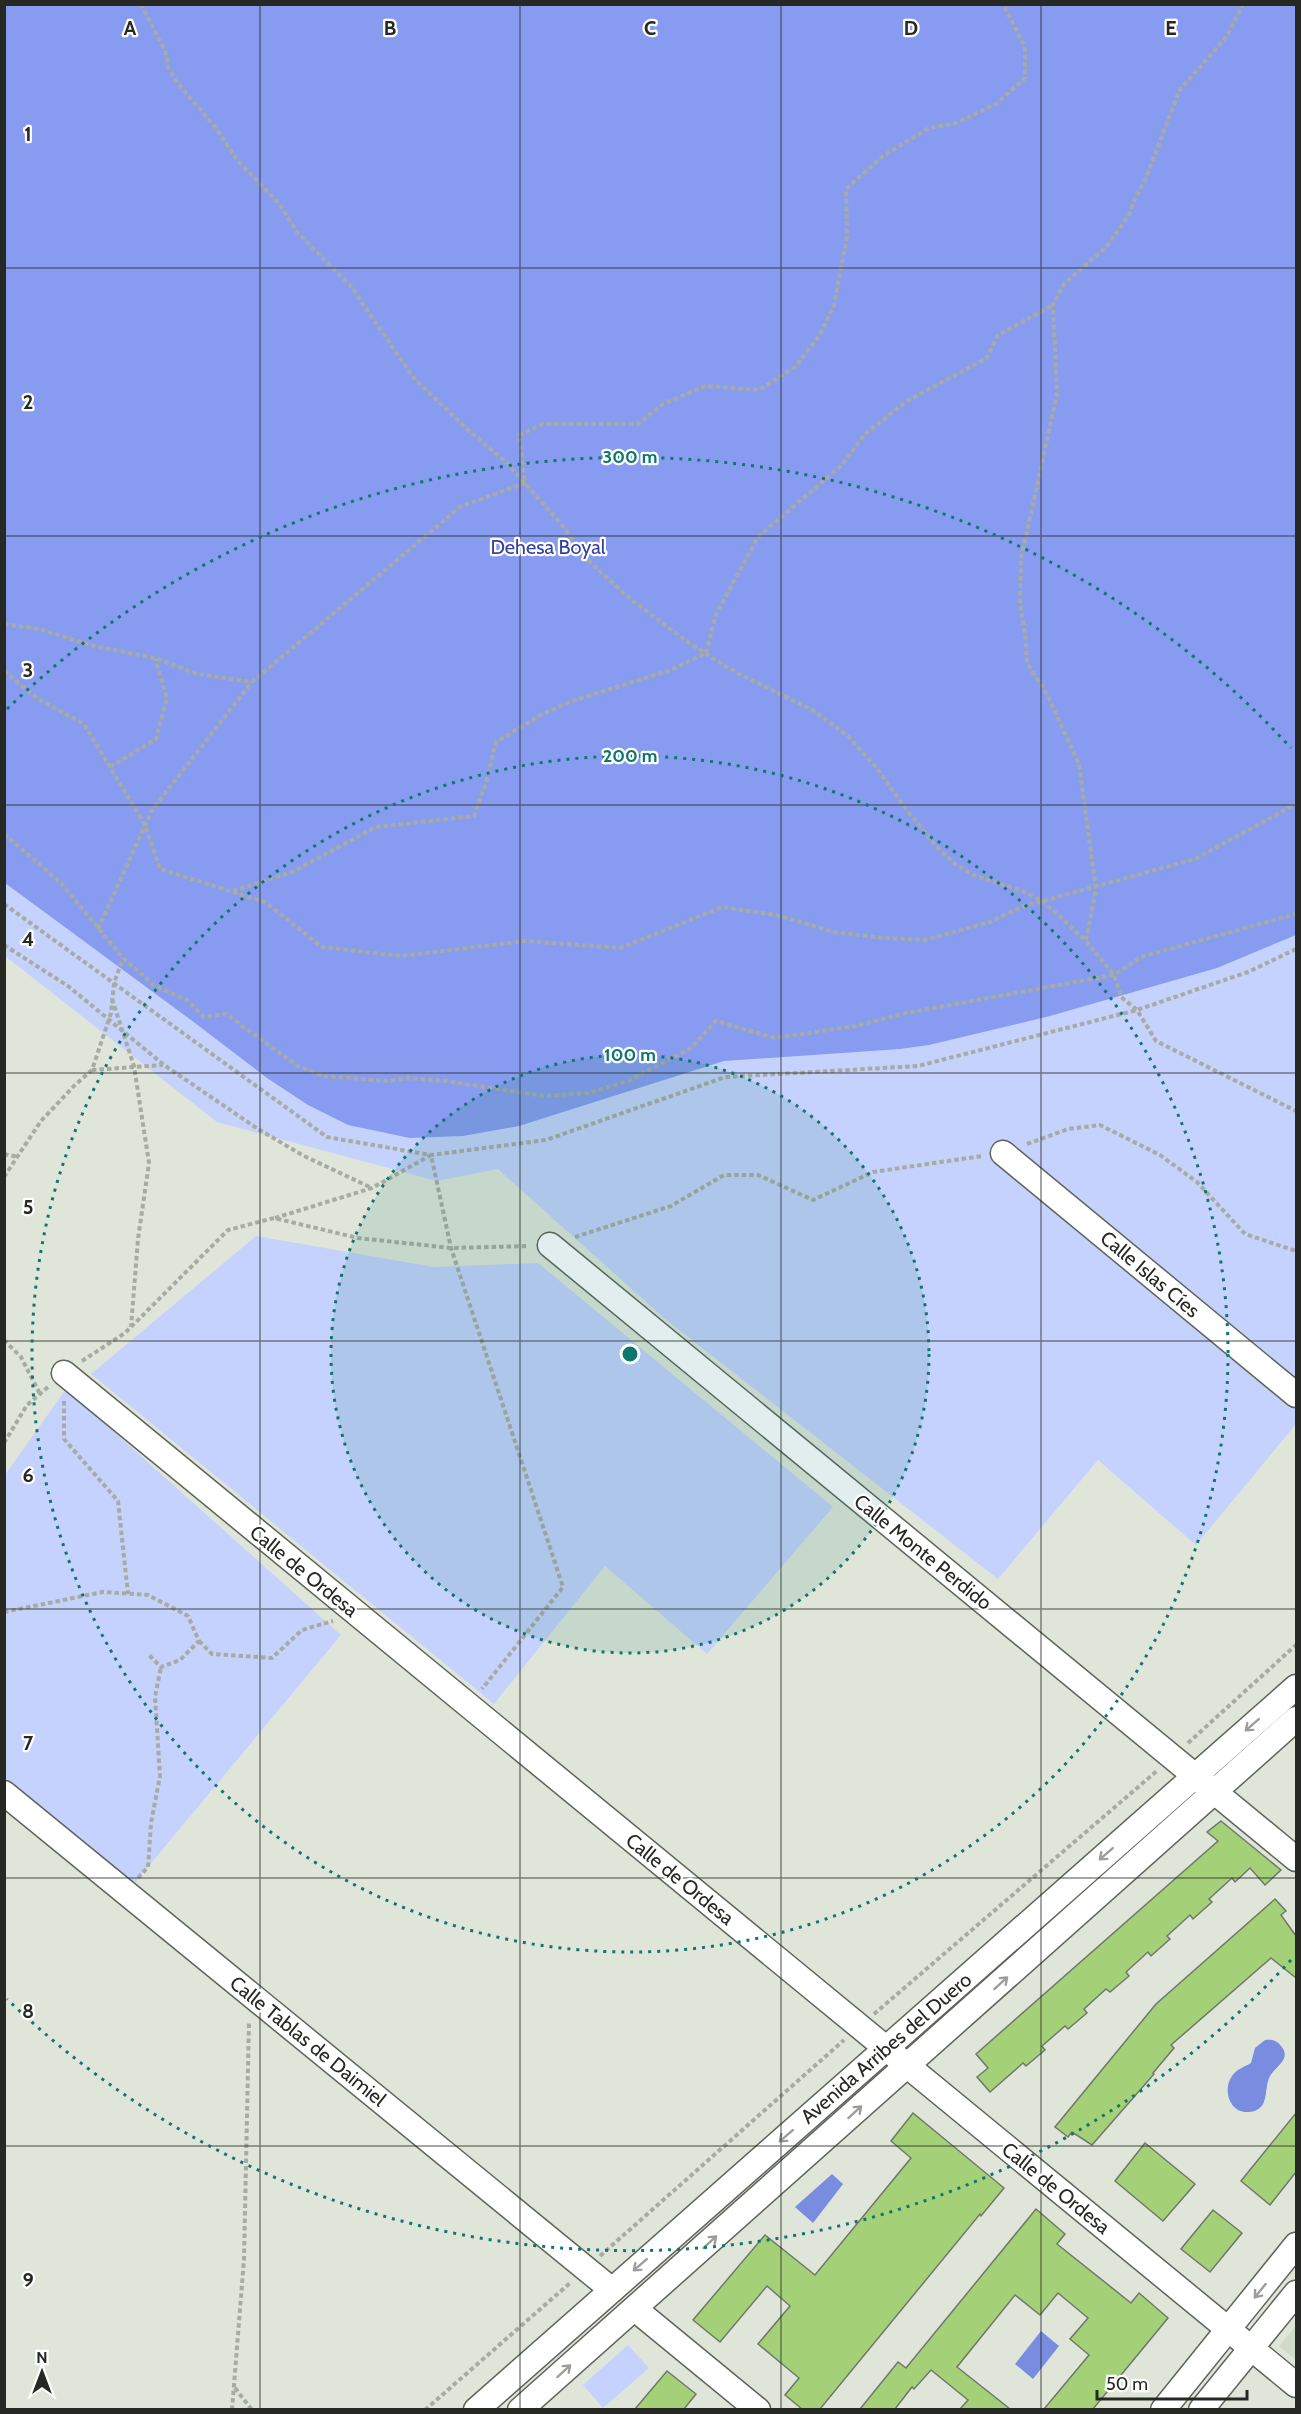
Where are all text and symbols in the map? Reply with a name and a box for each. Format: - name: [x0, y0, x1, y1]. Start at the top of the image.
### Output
- text: A: [124, 16, 137, 40]
- text: B: [384, 16, 396, 40]
- text: C: [644, 16, 656, 40]
- text: D: [904, 16, 918, 40]
- text: E: [1165, 16, 1177, 40]
- text: 1: [24, 122, 32, 146]
- text: 2: [23, 390, 33, 414]
- text: 300 m: [603, 446, 657, 468]
- park label: Dehesa Boyal: [490, 535, 606, 559]
- text: 3: [23, 658, 33, 682]
- text: 200 m: [603, 745, 657, 767]
- text: 4: [22, 927, 34, 951]
- text: 100 m: [604, 1044, 656, 1066]
- text: 5: [23, 1195, 33, 1219]
- street label: Calle Islas Cíes: [1096, 1226, 1204, 1322]
- centre of rings: [620, 1344, 640, 1364]
- text: 6: [22, 1463, 34, 1487]
- street label: Calle Monte Perdido: [849, 1489, 997, 1615]
- street label: Calle de Ordesa: [245, 1520, 363, 1622]
- one-way arrow: [1245, 1718, 1260, 1732]
- text: 7: [23, 1731, 34, 1755]
- street label: Calle de Ordesa: [621, 1828, 739, 1930]
- one-way arrow: [1099, 1847, 1114, 1861]
- street label: Avenida Arribes del Duero: [796, 1967, 976, 2129]
- street label: Calle Tablas de Daimiel: [225, 1971, 391, 2112]
- one-way arrow: [993, 1976, 1009, 1989]
- text: 8: [22, 1999, 34, 2023]
- one-way arrow: [848, 2105, 863, 2119]
- one-way arrow: [779, 2129, 794, 2143]
- street label: Calle de Ordesa: [997, 2137, 1115, 2239]
- one-way arrow: [702, 2235, 717, 2249]
- one-way arrow: [633, 2258, 648, 2272]
- text: 9: [22, 2268, 34, 2292]
- one-way arrow: [1253, 2282, 1266, 2298]
- north arrow: [12, 2342, 72, 2402]
- text: N: [36, 2348, 48, 2367]
- scale bar: [1097, 2363, 1247, 2401]
- one-way arrow: [556, 2364, 571, 2378]
- text: 50 m: [1106, 2373, 1148, 2395]

